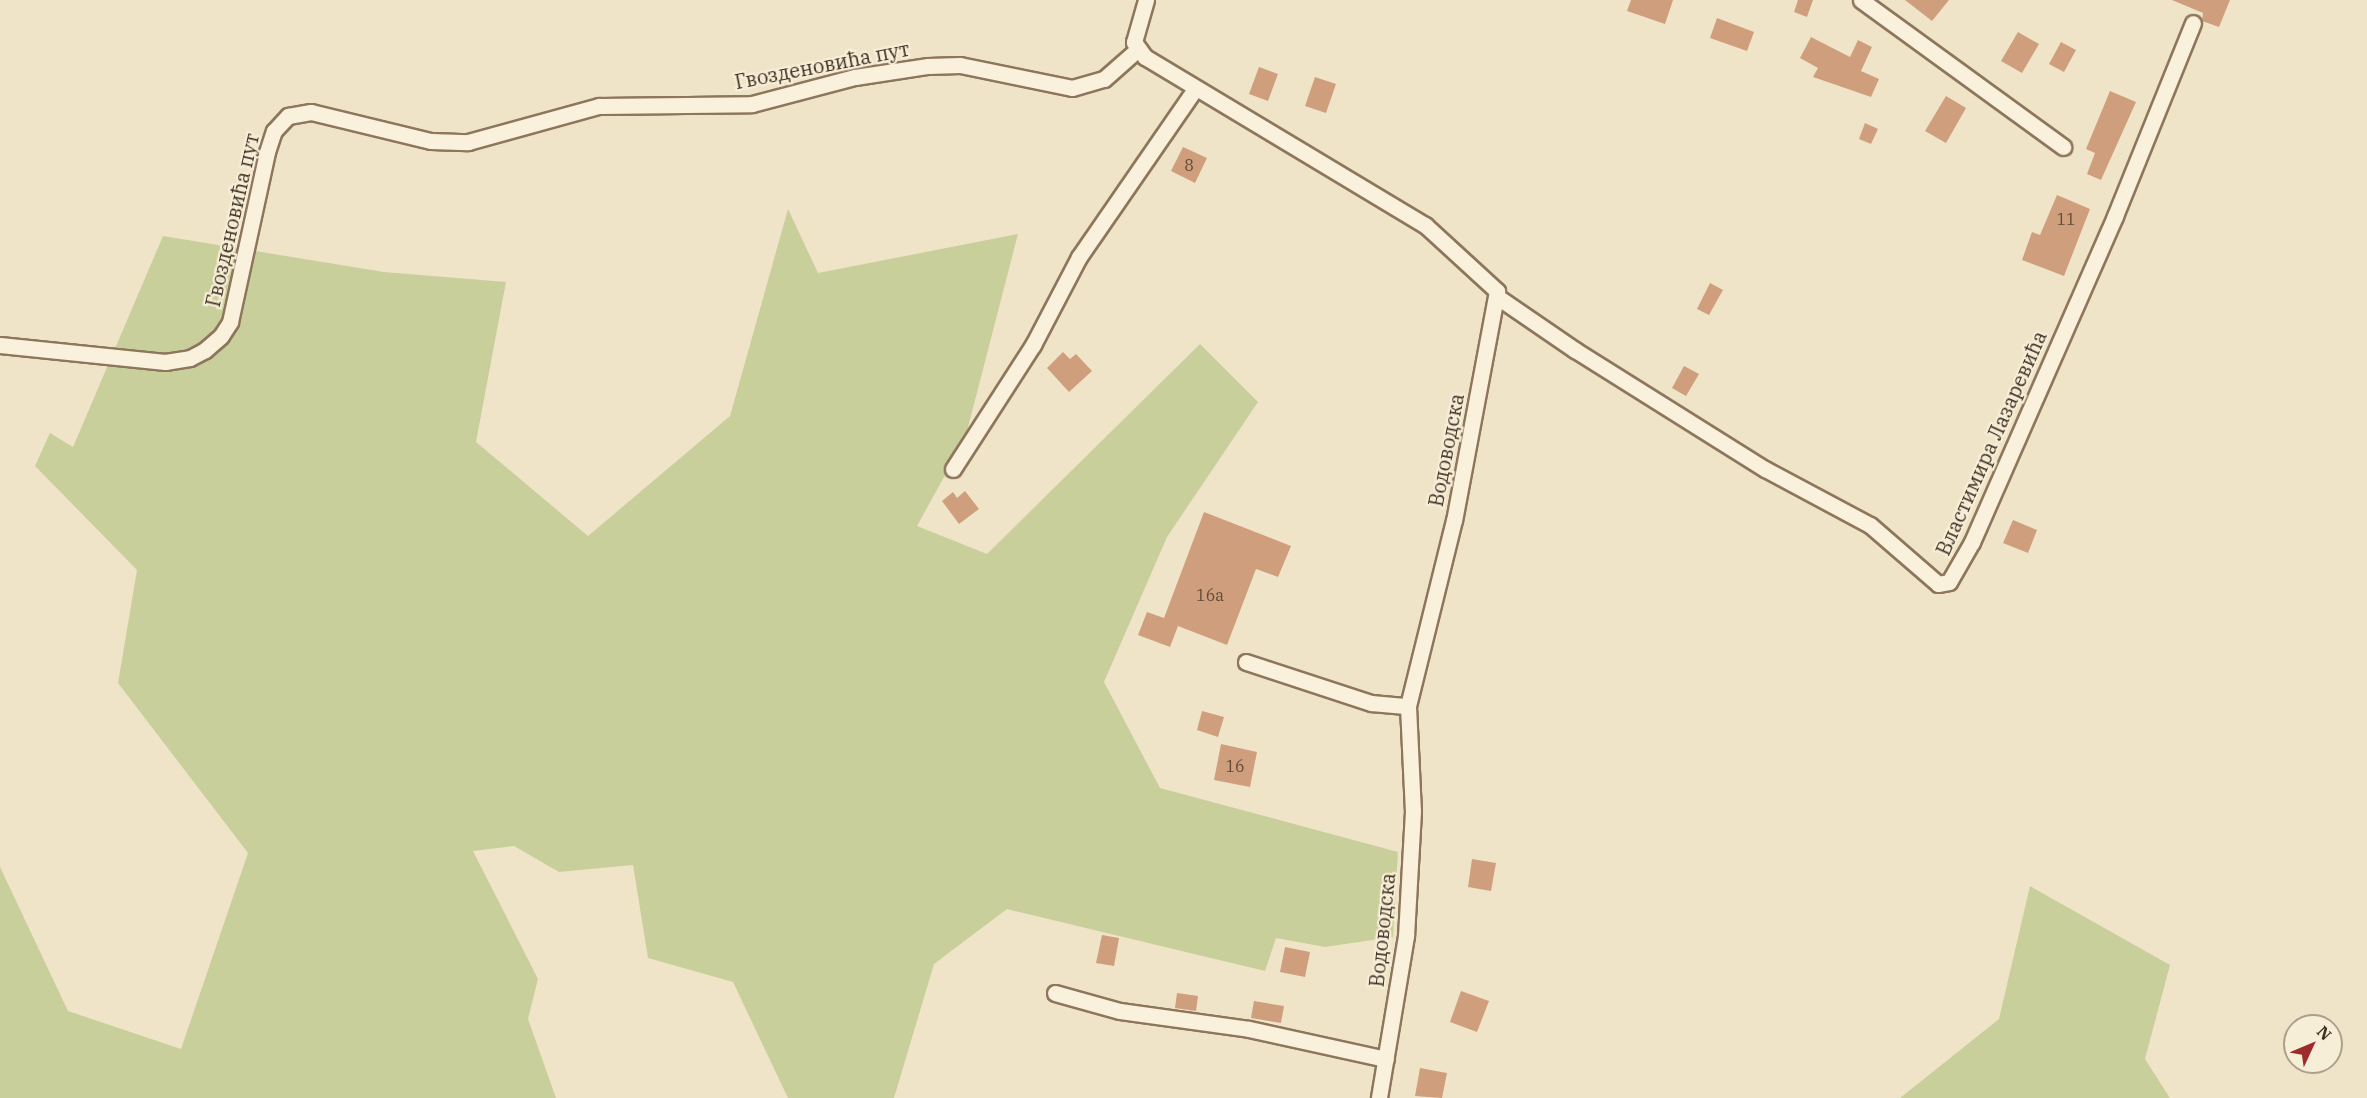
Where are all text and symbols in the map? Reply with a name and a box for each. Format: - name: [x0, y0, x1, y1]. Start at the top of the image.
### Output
- street label: Гвозденовића пут: [733, 36, 911, 94]
- street label: Гвозденовића пут: [200, 131, 264, 309]
- house number: 8: [1184, 155, 1194, 175]
- house number: 11: [2056, 209, 2076, 229]
- street label: Властимира Лазаревића: [1931, 327, 2051, 559]
- street label: Водоводска: [1423, 391, 1469, 509]
- house number: 16a: [1196, 585, 1224, 605]
- house number: 16: [1225, 756, 1245, 776]
- street label: Водоводска: [1364, 872, 1400, 988]
- north arrow: [2283, 1014, 2343, 1074]
- text: N: [2313, 1021, 2336, 1044]

